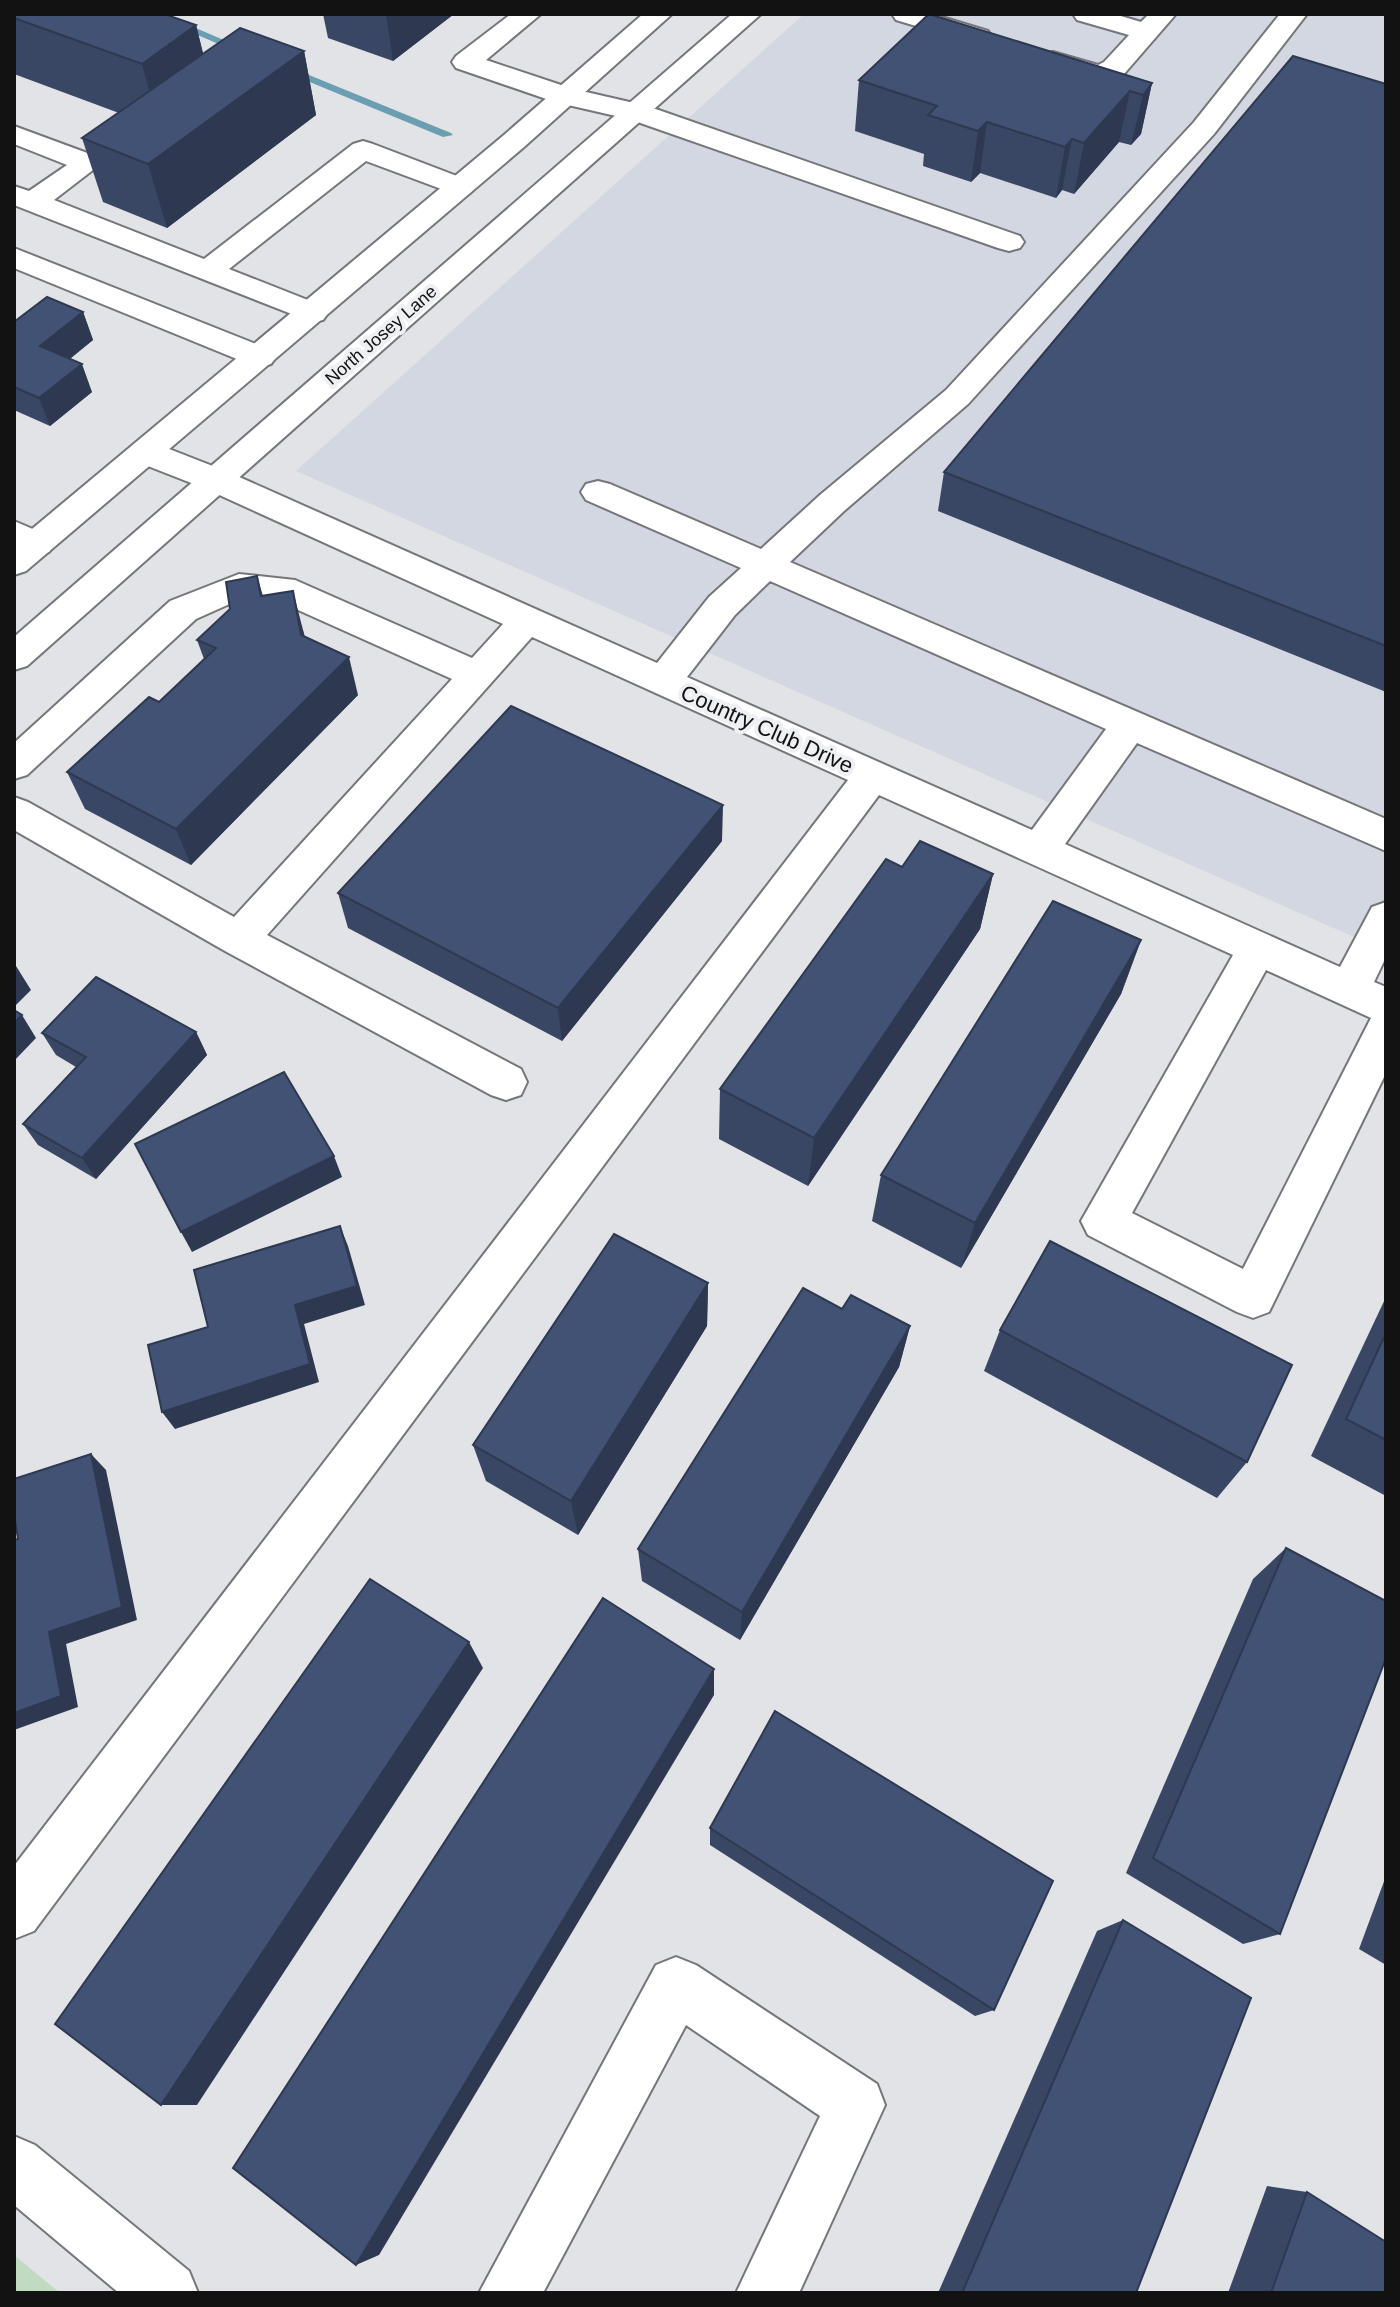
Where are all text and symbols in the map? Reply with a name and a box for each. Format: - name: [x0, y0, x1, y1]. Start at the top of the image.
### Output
- street label: North Josey Lane: [321, 281, 441, 389]
- street label: Country Club Drive: [677, 680, 857, 778]

